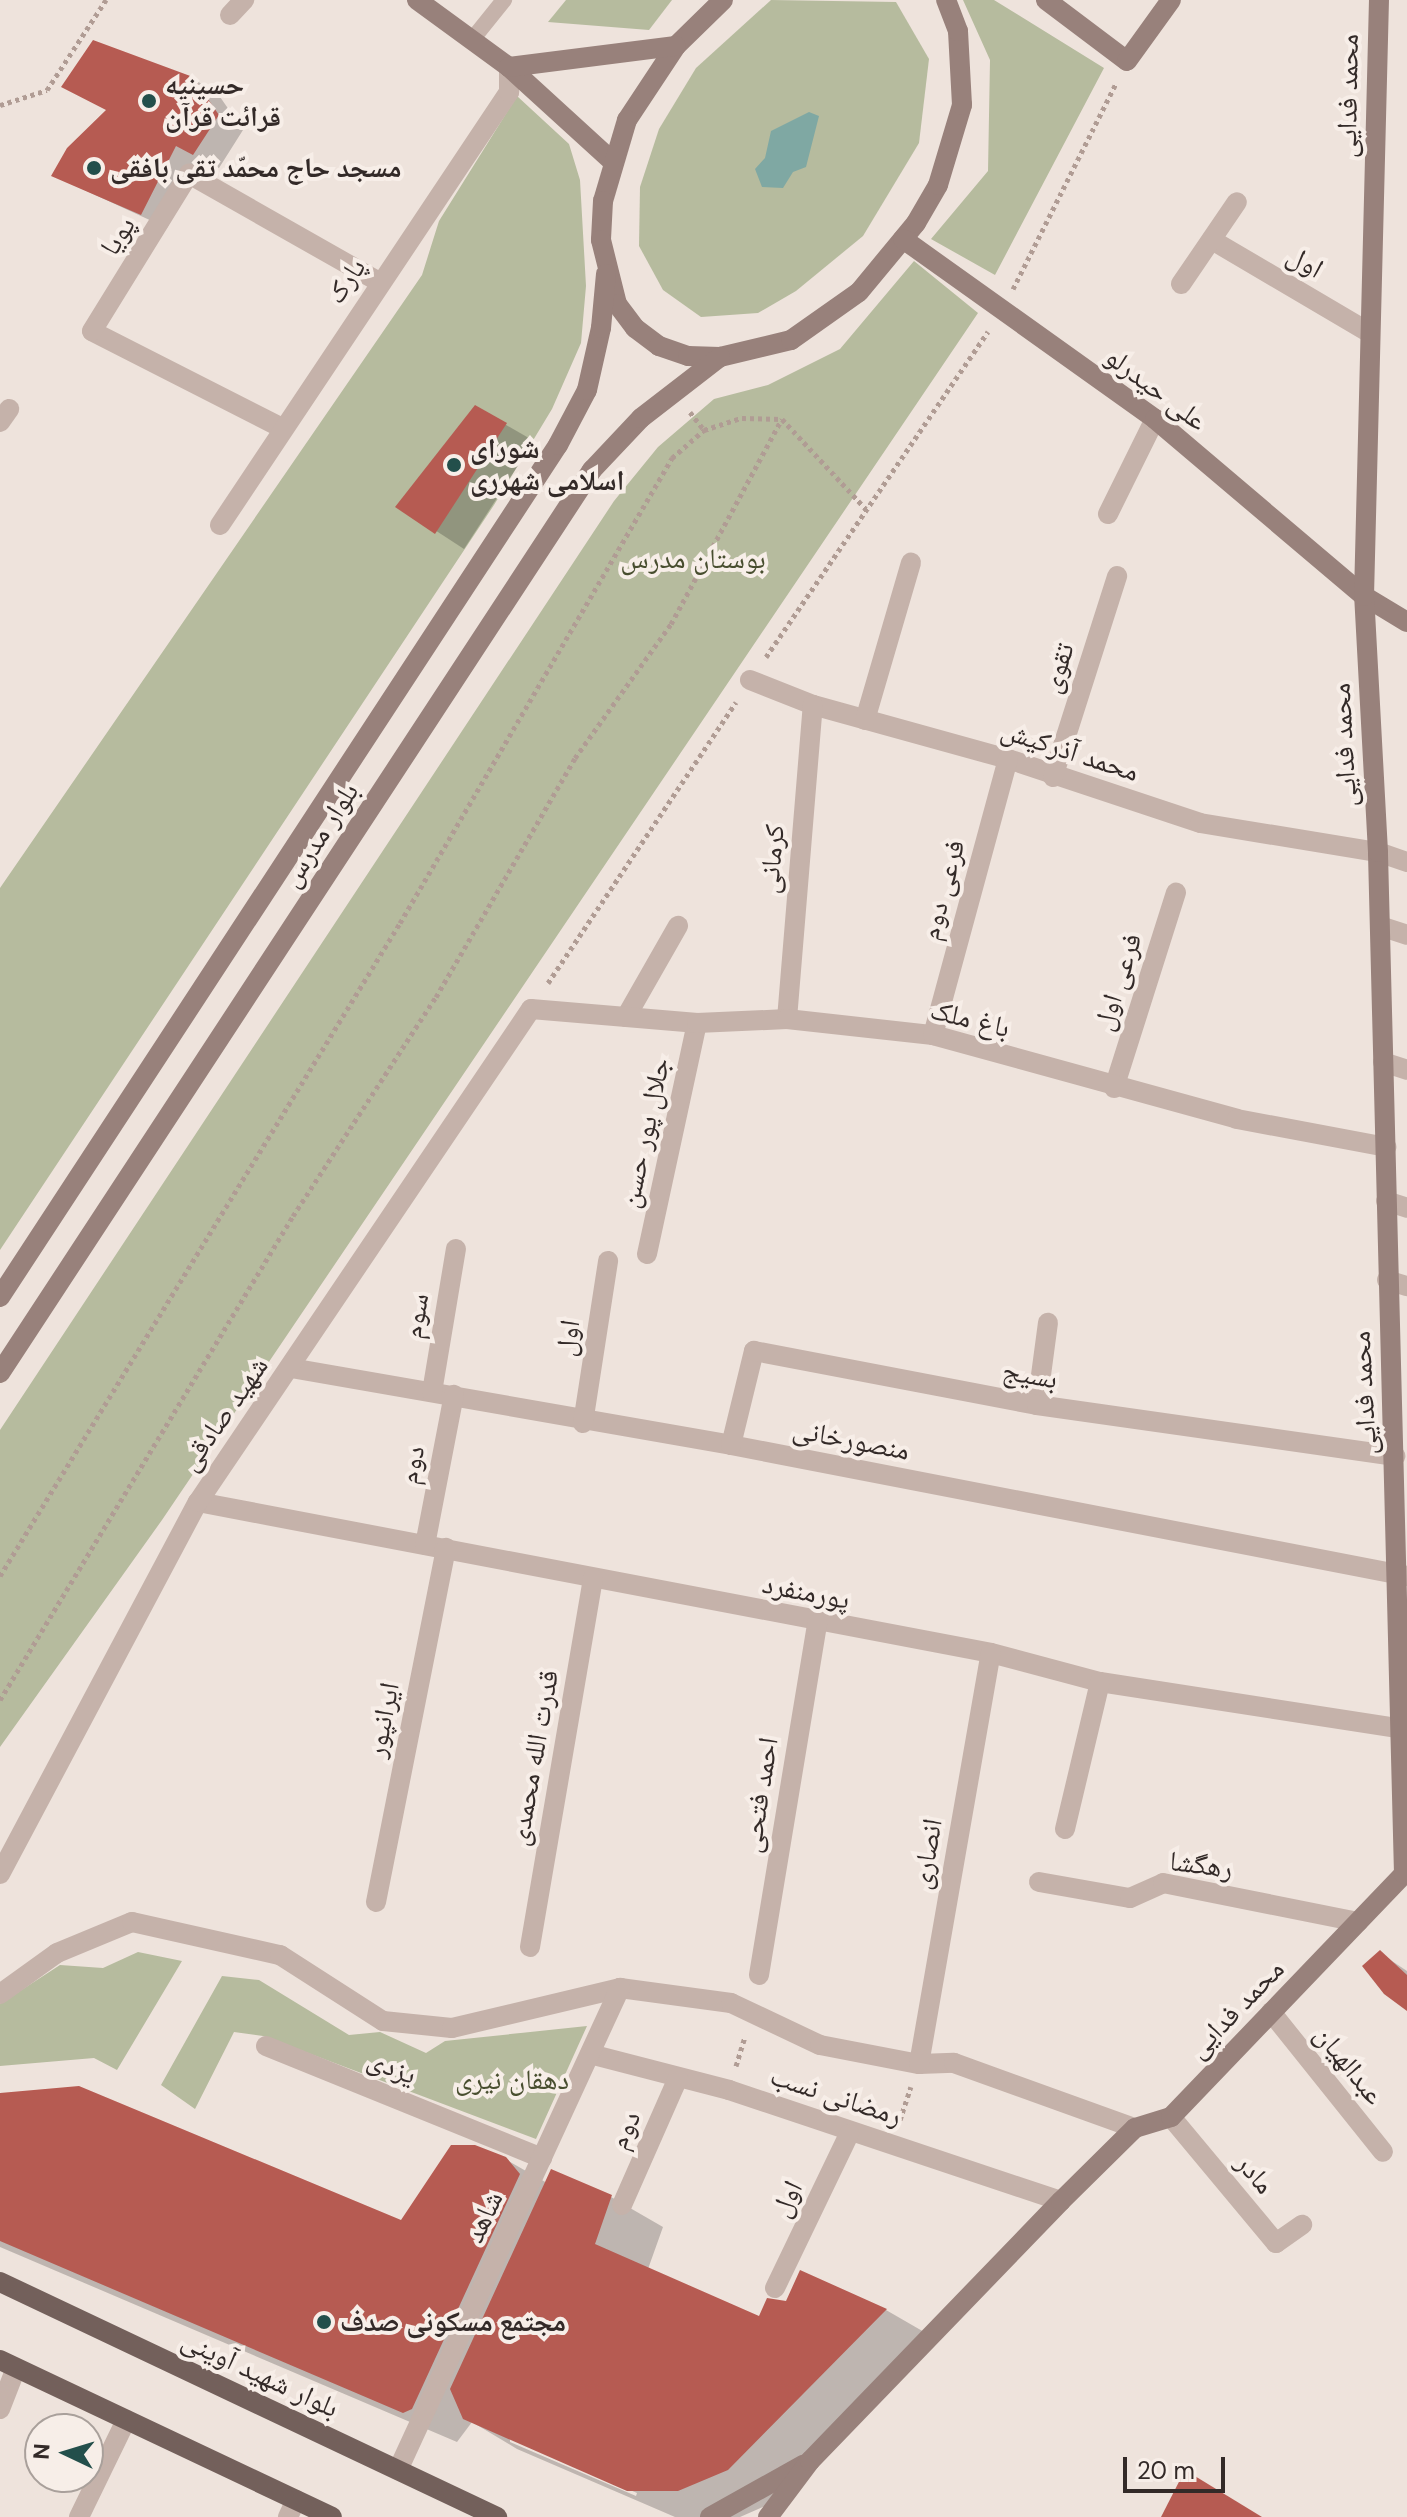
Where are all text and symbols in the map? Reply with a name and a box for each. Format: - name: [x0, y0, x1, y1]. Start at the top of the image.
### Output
- street label: محمد فدایی: [1330, 34, 1366, 158]
- place label: حسینیه قرائت قرآن: [165, 68, 281, 134]
- marker: حسینیه قرائت قرآن: [140, 92, 158, 110]
- place label: مسجد حاج محمّد تقی بافقی: [110, 151, 401, 185]
- marker: مسجد حاج محمّد تقی بافقی: [85, 159, 103, 177]
- street label: پویا: [93, 210, 143, 262]
- street label: اول: [1281, 238, 1329, 286]
- street label: پارک: [319, 252, 373, 310]
- street label: علی حیدرلو: [1098, 340, 1214, 438]
- place label: شورای اسلامی شهرری: [470, 432, 625, 498]
- marker: شورای اسلامی شهرری: [445, 456, 463, 474]
- park label: بوستان مدرس: [620, 542, 766, 576]
- street label: تقوی: [1034, 639, 1082, 697]
- street label: محمد فدایی: [1324, 682, 1364, 808]
- street label: محمد آذرکیش: [997, 713, 1143, 789]
- street label: بلوار مدرس: [274, 776, 366, 894]
- street label: کرمانی: [752, 823, 792, 895]
- street label: فرعی دوم: [914, 836, 972, 944]
- street label: فرعی اول: [1087, 929, 1149, 1035]
- street label: باغ ملک: [927, 993, 1013, 1045]
- street label: جلال پور حسن: [613, 1055, 677, 1211]
- street label: سوم: [396, 1291, 436, 1341]
- street label: اول: [549, 1317, 587, 1359]
- street label: محمد فدایی: [1344, 1330, 1384, 1456]
- street label: شهید صادقی: [173, 1350, 275, 1478]
- street label: بسیج: [1000, 1354, 1060, 1396]
- street label: منصورخانی: [790, 1412, 912, 1468]
- street label: دوم: [392, 1443, 432, 1487]
- street label: پورمنفرد: [760, 1567, 852, 1617]
- street label: قدرت الله محمدی: [502, 1667, 566, 1849]
- street label: ایرانپور: [359, 1680, 407, 1760]
- street label: احمد فتحی: [734, 1735, 786, 1855]
- street label: انصاری: [904, 1816, 950, 1892]
- street label: رهگشا: [1167, 1844, 1235, 1886]
- street label: محمد فدایی: [1181, 1953, 1291, 2065]
- street label: عبدالهیان: [1307, 2019, 1391, 2111]
- street label: یزدی: [363, 2042, 421, 2092]
- street label: رمضانی نسب: [766, 2059, 906, 2133]
- park label: دهقان نیری: [455, 2063, 569, 2097]
- street label: دوم: [602, 2106, 648, 2154]
- street label: مادر: [1229, 2147, 1281, 2201]
- street label: اول: [764, 2175, 810, 2223]
- street label: شاهد: [458, 2186, 510, 2248]
- place label: مجتمع مسکونی صدف: [340, 2305, 566, 2339]
- marker: مجتمع مسکونی صدف: [315, 2313, 333, 2331]
- street label: بلوار شهید آوینی: [176, 2323, 344, 2425]
- north arrow: [24, 2413, 104, 2493]
- scale bar: [1127, 2441, 1229, 2491]
- text: N: [27, 2442, 57, 2460]
- text: 20 m: [1137, 2455, 1195, 2486]

